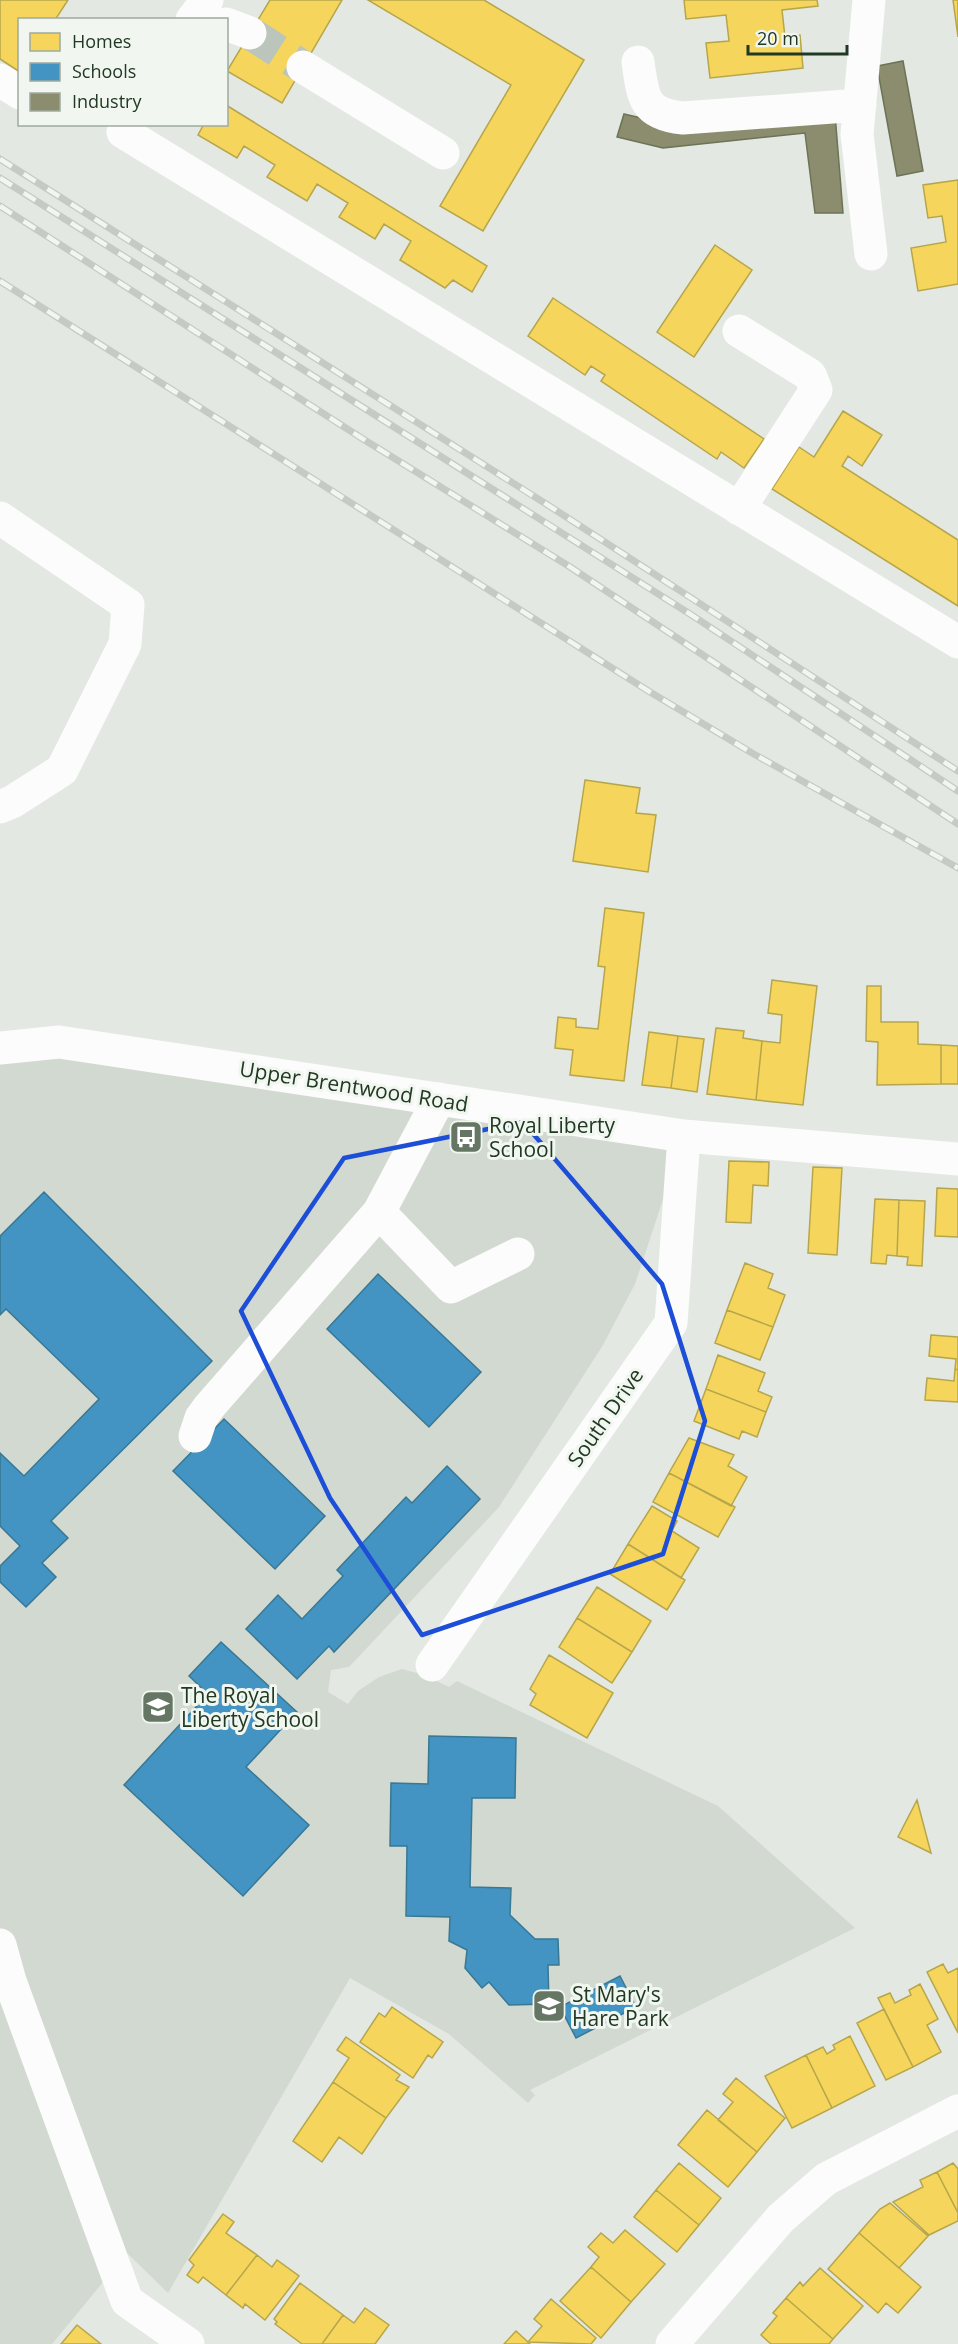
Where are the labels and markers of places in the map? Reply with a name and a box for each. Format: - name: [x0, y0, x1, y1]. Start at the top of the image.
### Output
- place label: Royal Liberty School: [489, 1111, 616, 1163]
- bus stop icon: Royal Liberty School: [448, 1119, 484, 1155]
- place label: The Royal Liberty School: [181, 1681, 319, 1733]
- school or university icon: The Royal Liberty School: [140, 1689, 176, 1725]
- place label: St Mary's Hare Park: [572, 1980, 669, 2032]
- school or university icon: St Mary's Hare Park: [531, 1988, 567, 2024]

